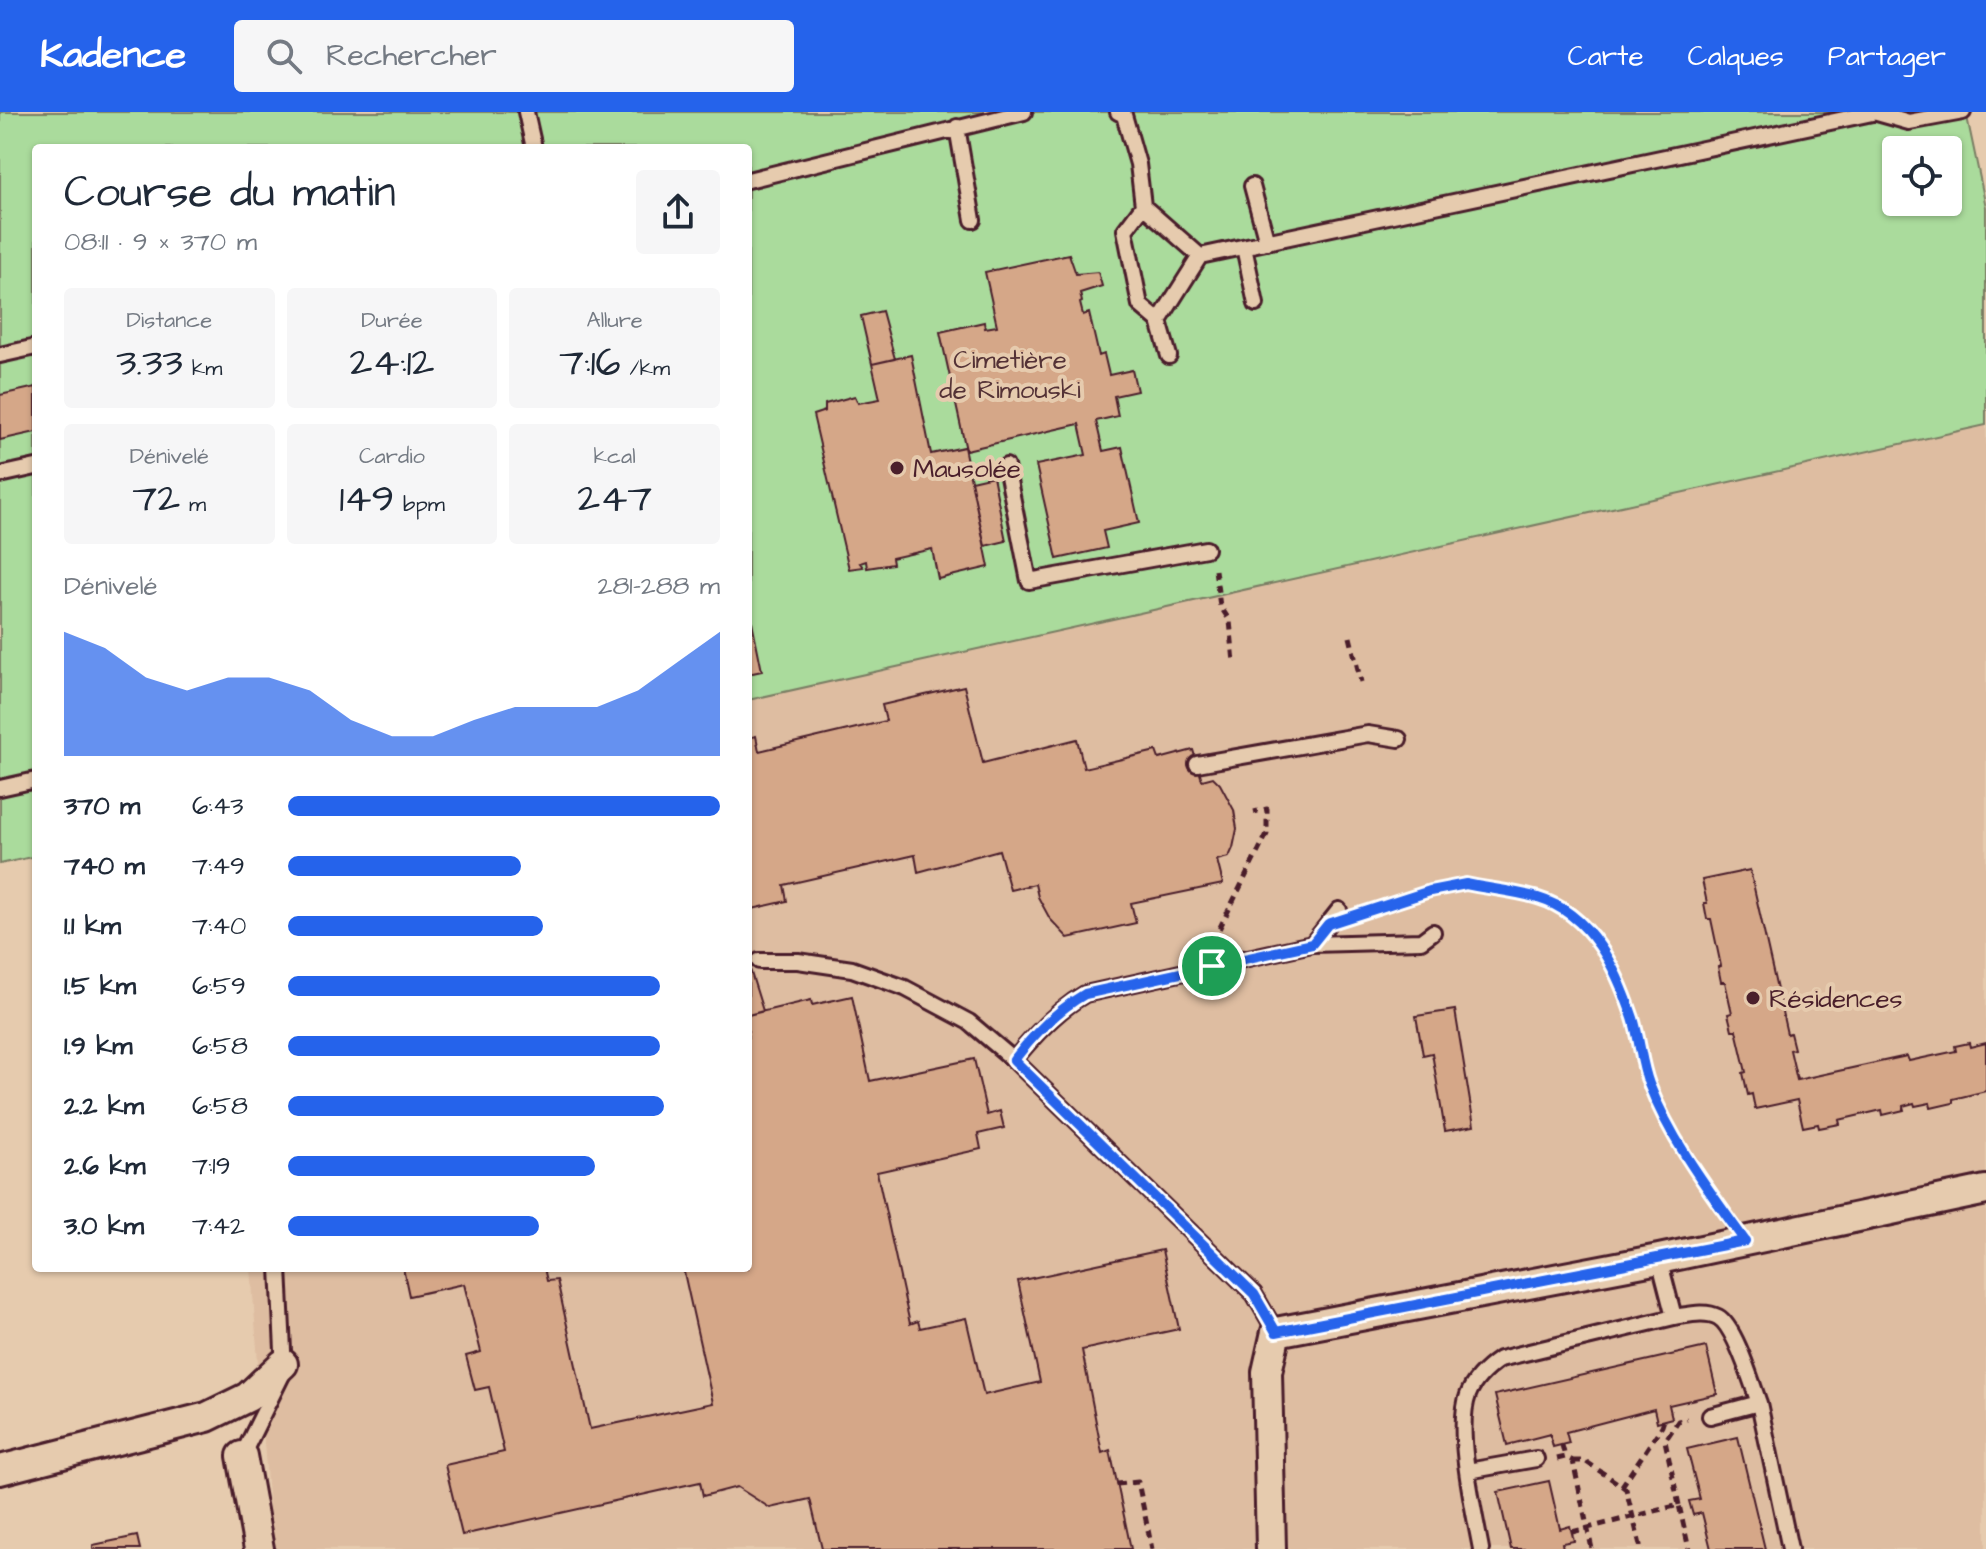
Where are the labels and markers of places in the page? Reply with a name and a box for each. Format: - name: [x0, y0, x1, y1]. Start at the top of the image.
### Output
- place label: Mausolée: [913, 451, 1021, 487]
- marker: Mausolée: [888, 459, 906, 477]
- pin: [1178, 932, 1246, 1000]
- place label: Résidences: [1769, 981, 1903, 1017]
- marker: Résidences: [1744, 989, 1762, 1007]

